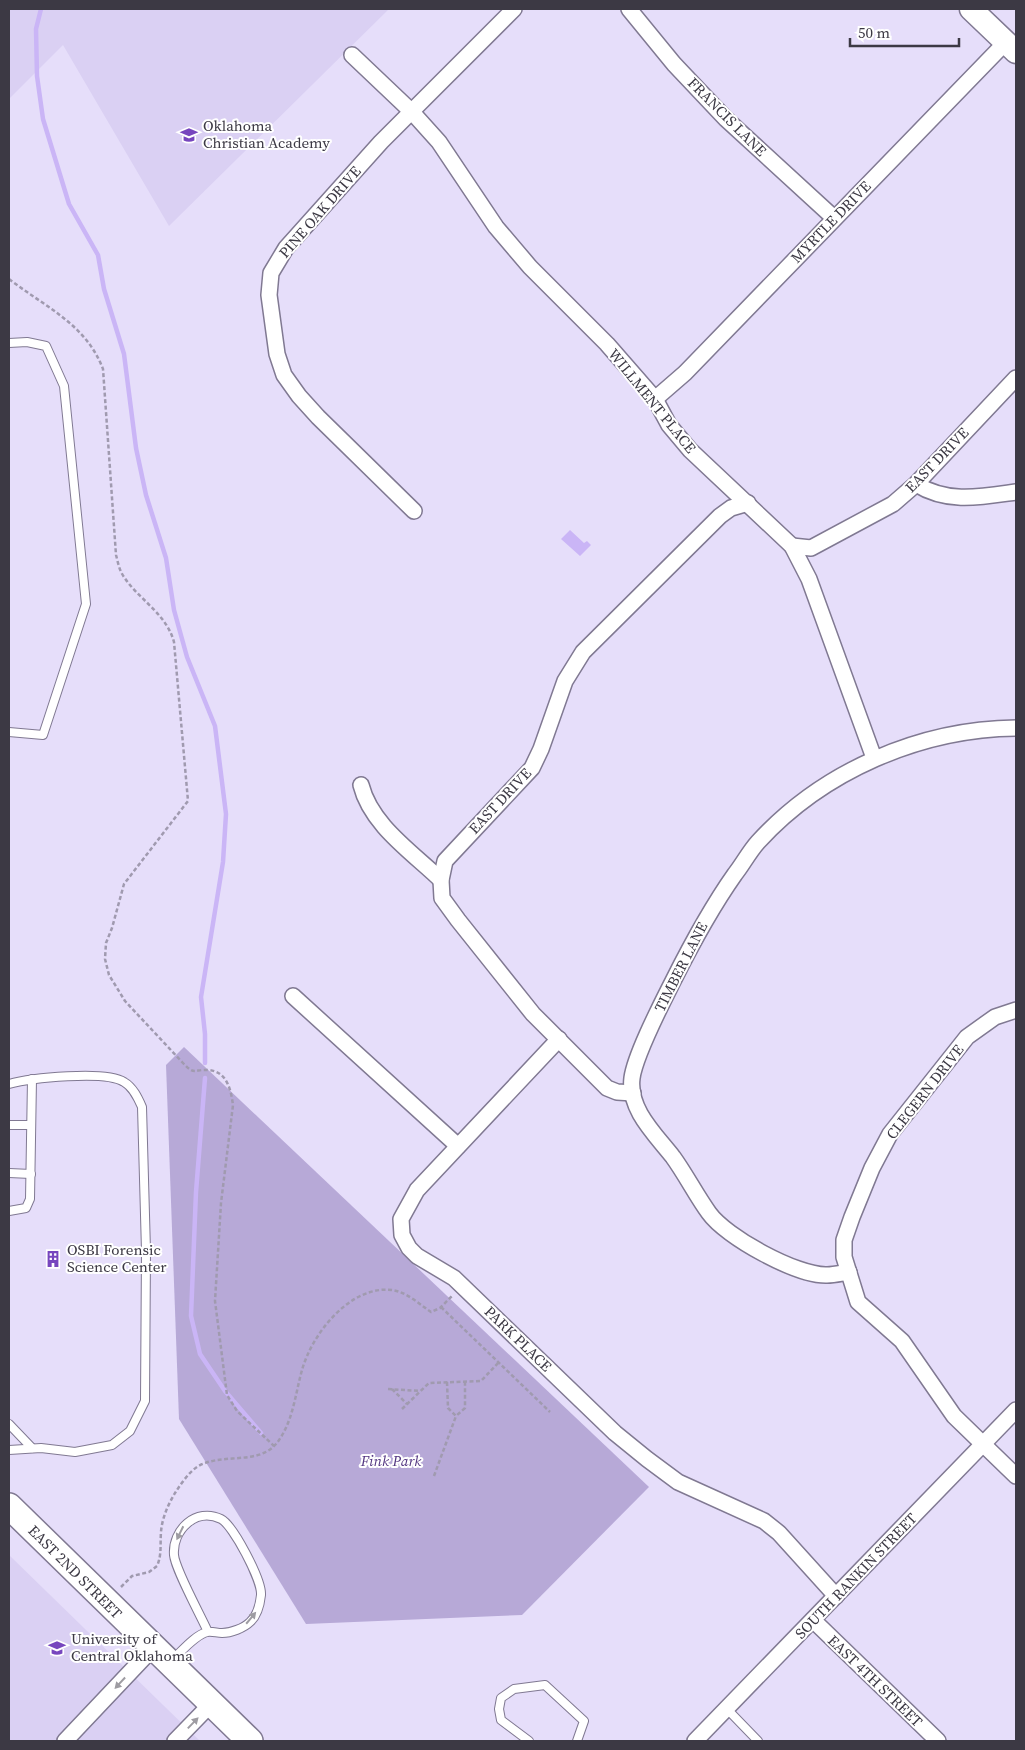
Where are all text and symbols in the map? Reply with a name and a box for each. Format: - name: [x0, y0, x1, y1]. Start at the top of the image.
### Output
- scale bar: [850, 15, 959, 47]
- text: 50 m: [858, 22, 890, 43]
- street label: FRANCIS LANE: [683, 72, 772, 161]
- place label: Oklahoma Christian Academy: [203, 115, 330, 153]
- school or university icon: Oklahoma Christian Academy: [179, 125, 199, 145]
- street label: PINE OAK DRIVE: [274, 161, 365, 262]
- street label: MYRTLE DRIVE: [786, 176, 875, 268]
- street label: WILLMENT PLACE: [604, 344, 701, 457]
- street label: EAST DRIVE: [900, 422, 973, 497]
- street label: EAST DRIVE: [463, 763, 536, 838]
- street label: TIMBER LANE: [649, 918, 712, 1015]
- street label: CLEGERN DRIVE: [881, 1040, 968, 1144]
- place label: OSBI Forensic Science Center: [67, 1239, 167, 1277]
- building icon: OSBI Forensic Science Center: [43, 1249, 63, 1269]
- street label: PARK PLACE: [480, 1301, 557, 1376]
- park label: Fink Park: [360, 1450, 422, 1471]
- street label: SOUTH RANKIN STREET: [790, 1508, 921, 1643]
- street label: EAST 2ND STREET: [24, 1520, 127, 1623]
- one-way arrow: [176, 1525, 184, 1540]
- one-way arrow: [246, 1612, 257, 1625]
- place label: University of Central Oklahoma: [71, 1628, 193, 1666]
- street label: EAST 4TH STREET: [823, 1630, 927, 1731]
- school or university icon: University of Central Oklahoma: [47, 1638, 67, 1658]
- one-way arrow: [114, 1677, 126, 1689]
- one-way arrow: [187, 1717, 199, 1729]

